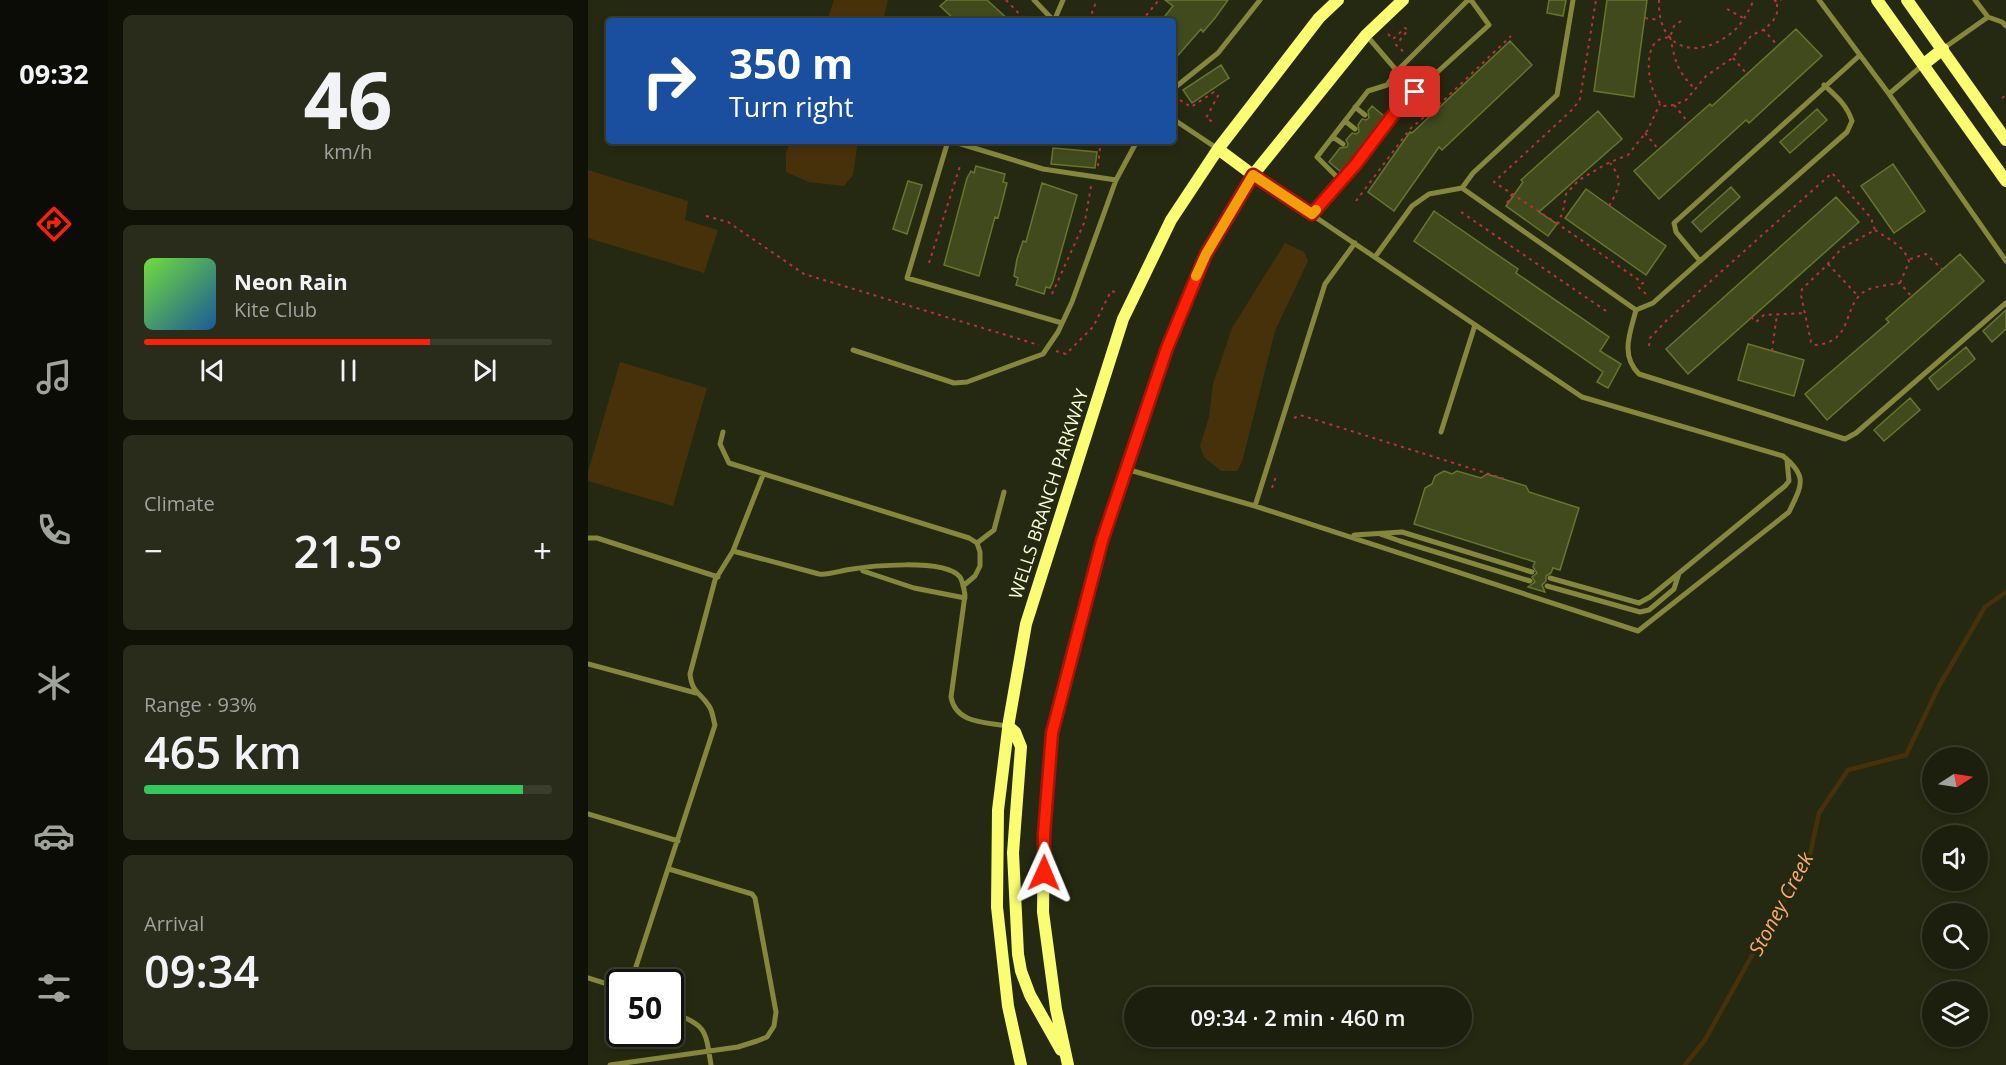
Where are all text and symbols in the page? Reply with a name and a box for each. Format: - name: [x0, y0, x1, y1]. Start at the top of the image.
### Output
- text: 350 m: [729, 34, 853, 91]
- icon: right: [630, 42, 708, 120]
- text: 46: [303, 46, 393, 152]
- text: 09:32: [19, 55, 89, 92]
- pin: [1389, 66, 1440, 117]
- icon: arrive: [1398, 75, 1431, 108]
- text: Turn right: [729, 88, 854, 125]
- text: km/h: [324, 138, 372, 165]
- icon: directions: [33, 203, 75, 245]
- text: Neon Rain: [234, 266, 348, 296]
- text: Kite Club: [234, 296, 317, 323]
- icon: previous: [196, 354, 229, 387]
- icon: pause: [332, 354, 365, 387]
- icon: next: [468, 354, 501, 387]
- icon: music: [33, 356, 75, 398]
- street label: WELLS BRANCH PARKWAY: [1003, 385, 1094, 602]
- text: Climate: [144, 490, 215, 517]
- icon: phone: [33, 509, 75, 551]
- text: 21.5°: [294, 520, 402, 581]
- text: −: [144, 528, 163, 573]
- text: +: [533, 528, 552, 573]
- icon: climate: [33, 662, 75, 704]
- text: Range · 93%: [144, 691, 257, 718]
- text: 465 km: [144, 721, 302, 782]
- north arrow: [1922, 747, 1988, 813]
- map controls: [1922, 747, 1988, 1047]
- icon: car: [33, 815, 75, 857]
- button: sound: [1922, 825, 1988, 891]
- position arrow: [1012, 841, 1076, 905]
- water label: Stoney Creek: [1742, 846, 1820, 960]
- button: search: [1922, 903, 1988, 969]
- text: Arrival: [144, 910, 204, 937]
- text: 09:34: [144, 940, 259, 1001]
- icon: filters: [33, 967, 75, 1009]
- speed limit sign: 50: [606, 969, 684, 1047]
- button: layers: [1922, 981, 1988, 1047]
- text: 09:34 · 2 min · 460 m: [1190, 1002, 1406, 1032]

